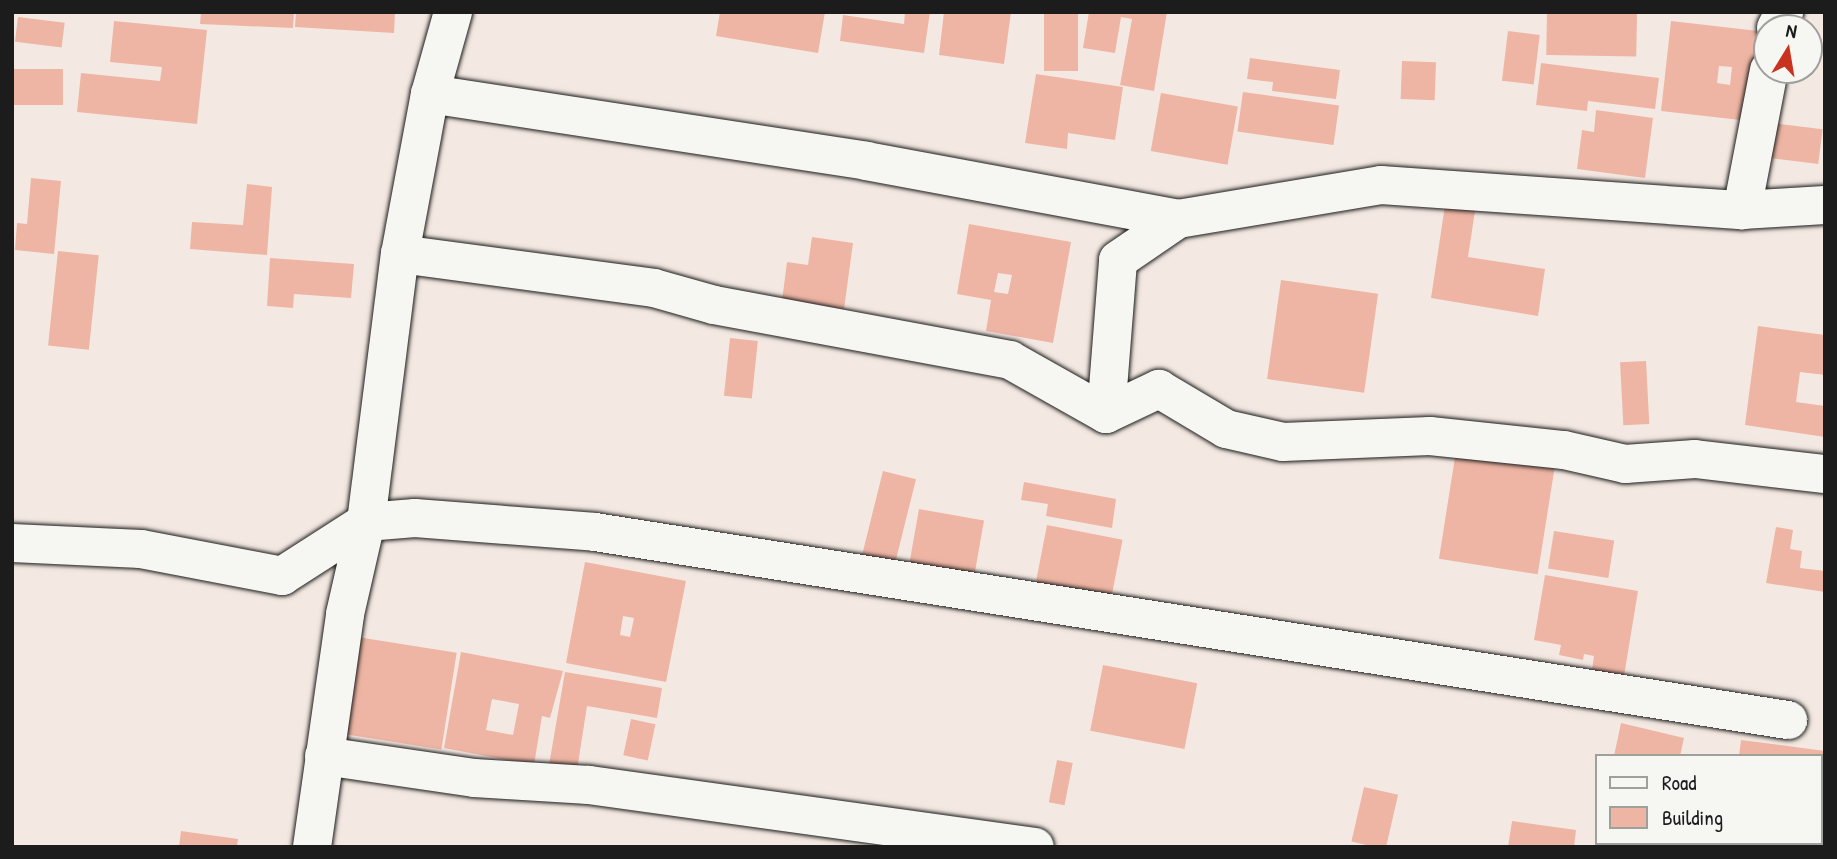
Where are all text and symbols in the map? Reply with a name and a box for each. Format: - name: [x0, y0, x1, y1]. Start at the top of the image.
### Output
- north arrow: [1753, 14, 1823, 84]
- text: N: [1784, 17, 1799, 44]
- legend: [1596, 754, 1823, 845]
- text: Road: [1662, 768, 1696, 797]
- text: Building: [1662, 803, 1723, 832]

